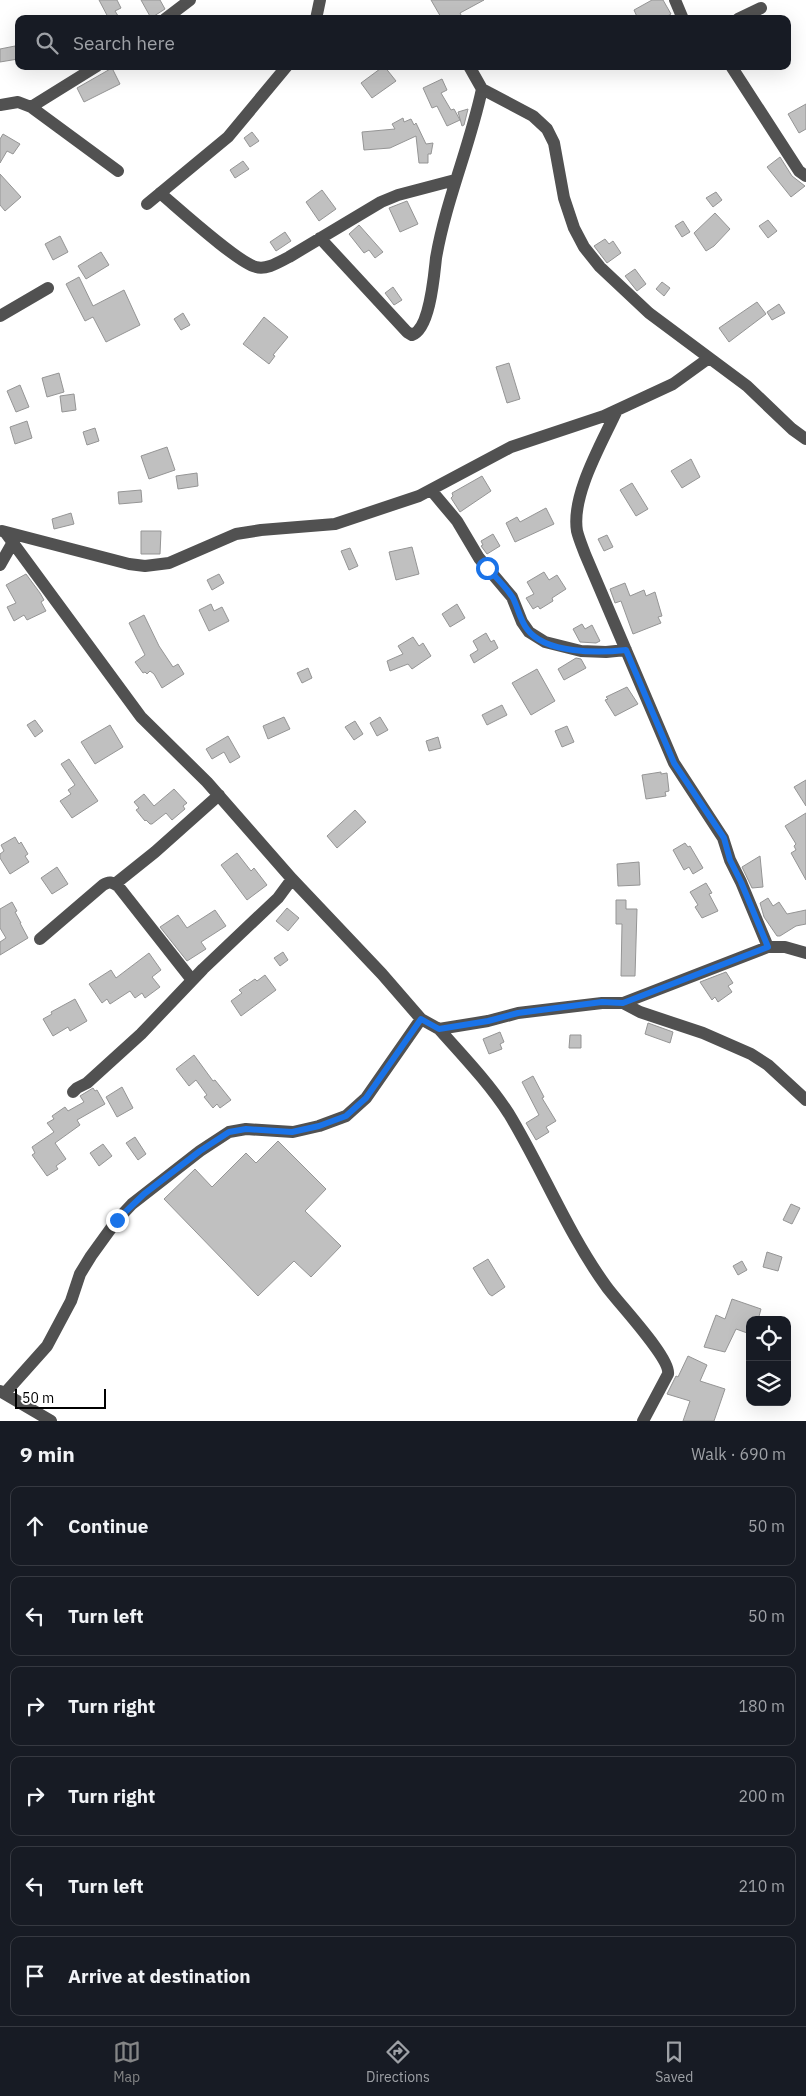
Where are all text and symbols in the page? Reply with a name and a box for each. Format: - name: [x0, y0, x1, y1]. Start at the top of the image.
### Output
- search box: [15, 15, 791, 70]
- icon: search: [33, 29, 61, 57]
- text: Search here: [73, 31, 175, 55]
- route start: [476, 557, 499, 580]
- route end: [106, 1209, 129, 1232]
- map controls: [746, 1316, 791, 1406]
- button: locate: [746, 1316, 791, 1361]
- button: layers: [746, 1361, 791, 1406]
- scale bar: [15, 1386, 106, 1409]
- text: 50 m: [22, 1389, 54, 1407]
- text: 9 min: [20, 1440, 75, 1468]
- text: Walk · 690 m: [691, 1444, 786, 1464]
- icon: ahead: [21, 1512, 49, 1540]
- text: Continue: [68, 1514, 148, 1538]
- text: 50 m: [748, 1516, 785, 1536]
- icon: left: [21, 1602, 49, 1630]
- text: Turn left: [68, 1604, 144, 1628]
- text: 50 m: [748, 1606, 785, 1626]
- icon: right: [21, 1692, 49, 1720]
- text: Turn right: [68, 1694, 155, 1718]
- text: 180 m: [738, 1696, 785, 1716]
- icon: right: [21, 1782, 49, 1810]
- text: Turn right: [68, 1784, 155, 1808]
- text: 200 m: [738, 1786, 785, 1806]
- icon: left: [21, 1872, 49, 1900]
- text: Turn left: [68, 1874, 144, 1898]
- text: 210 m: [738, 1876, 785, 1896]
- icon: arrive: [21, 1962, 49, 1990]
- text: Arrive at destination: [68, 1964, 251, 1988]
- tab: Map: [113, 2038, 141, 2086]
- tab: Directions: [366, 2038, 430, 2086]
- tab: Saved: [655, 2038, 693, 2086]

